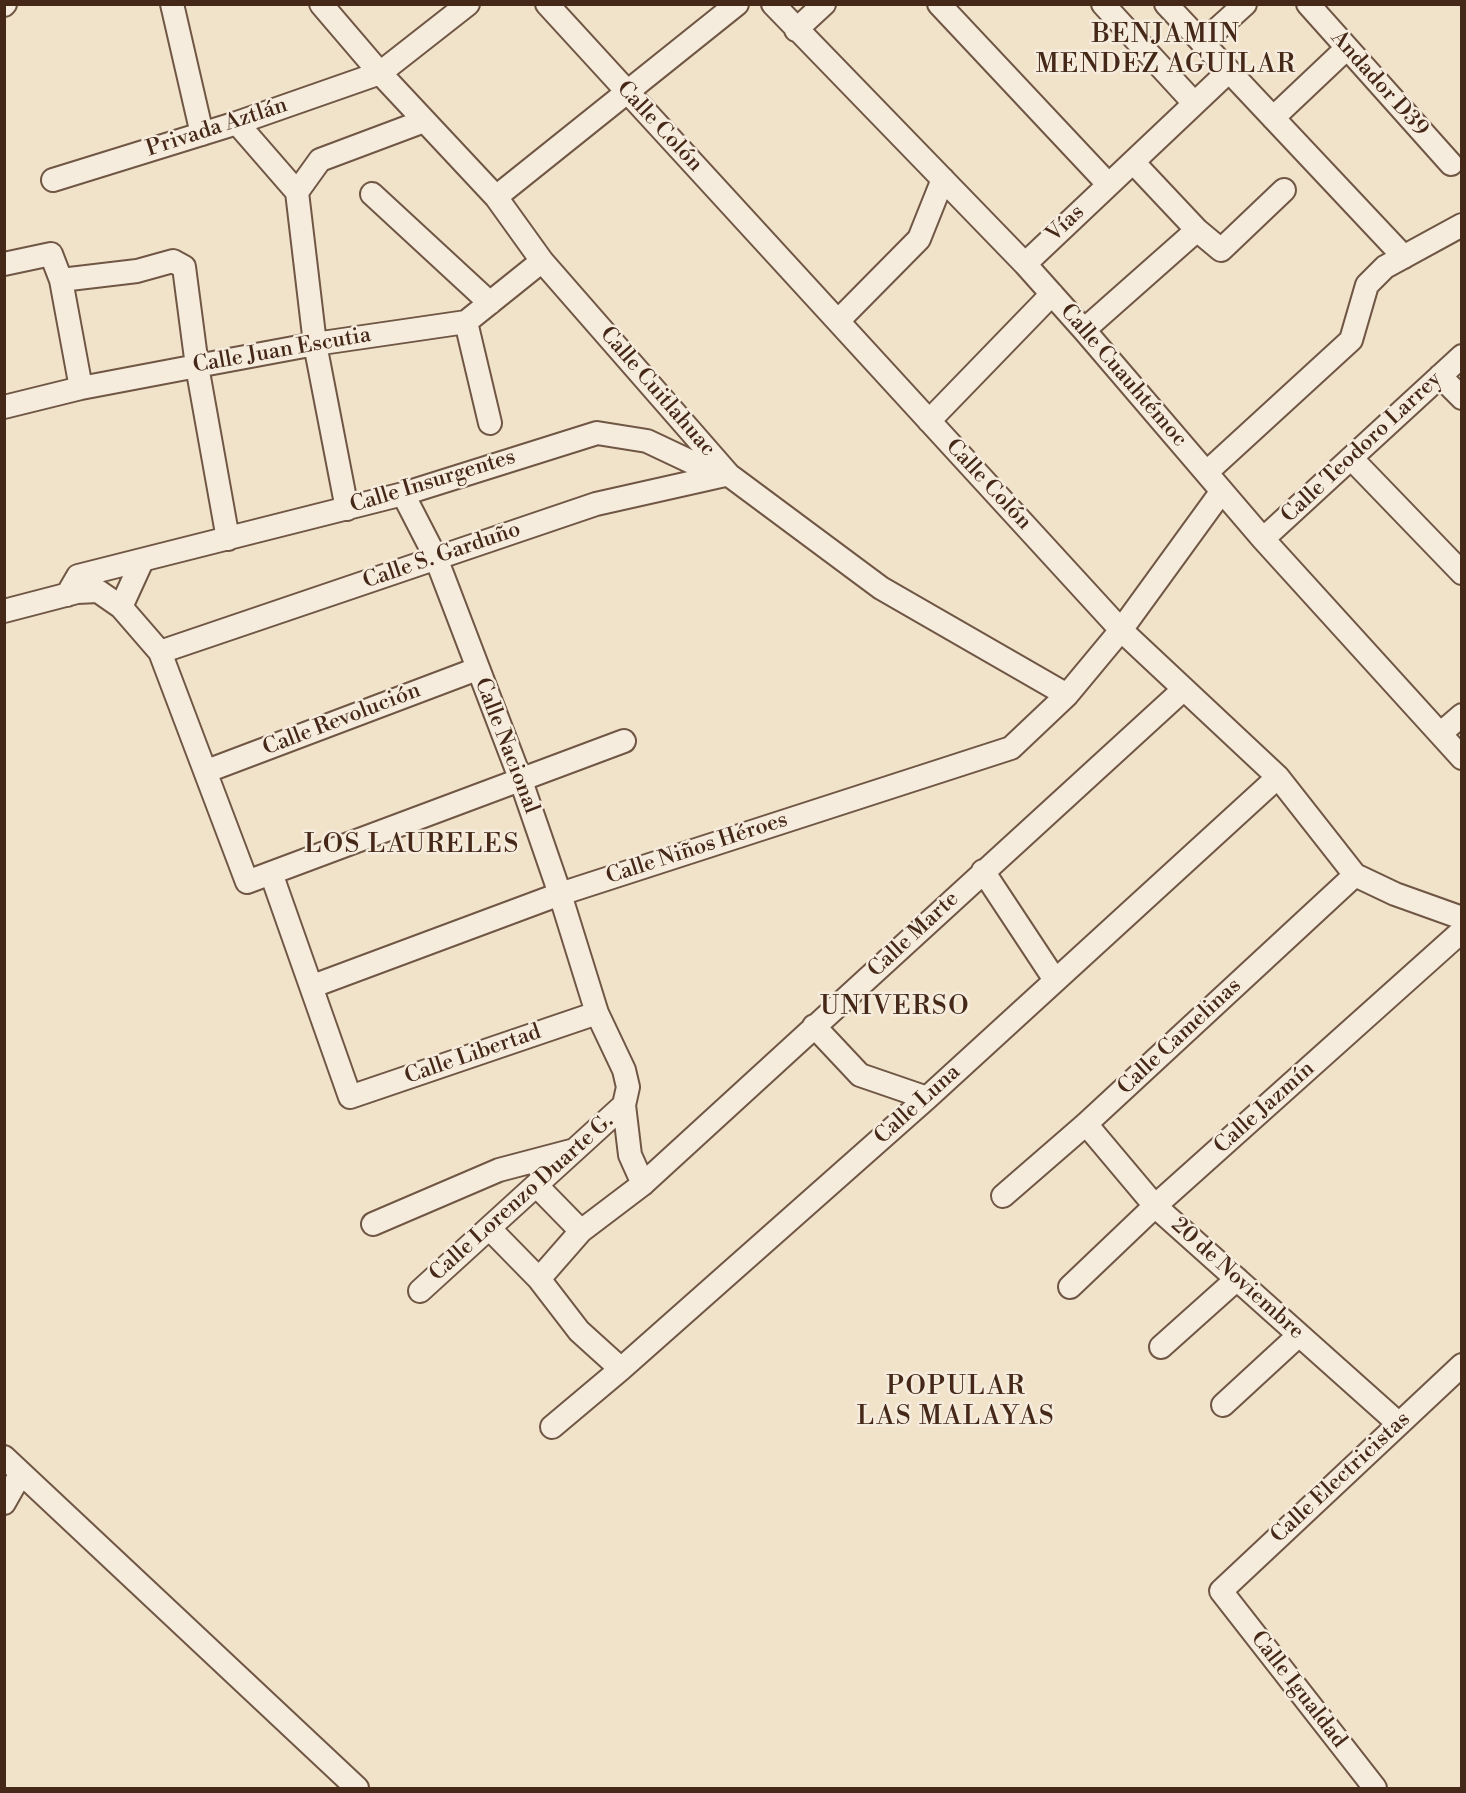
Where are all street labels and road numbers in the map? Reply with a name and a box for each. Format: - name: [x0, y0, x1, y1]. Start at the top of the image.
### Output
- street label: Andador D39: [1325, 26, 1433, 142]
- street label: Calle Colón: [610, 76, 708, 178]
- street label: Privada Aztlán: [143, 93, 291, 163]
- street label: Vías: [1042, 200, 1090, 248]
- street label: Calle Cuauhtémoc: [1054, 299, 1192, 453]
- street label: Calle Juan Escutia: [191, 322, 373, 380]
- street label: Calle Cuitlahuac: [594, 322, 720, 462]
- street label: Calle Teodoro Larrey: [1276, 367, 1448, 529]
- street label: Calle Colón: [939, 434, 1037, 536]
- street label: Calle Insurgentes: [347, 444, 519, 520]
- street label: Calle S. Garduño: [360, 517, 524, 595]
- street label: Calle Nacional: [468, 674, 544, 818]
- street label: Calle Revolución: [259, 678, 425, 762]
- street label: Calle Niños Héroes: [603, 807, 791, 891]
- street label: Calle Marte: [863, 886, 965, 984]
- street label: Calle Camelinas: [1113, 973, 1247, 1101]
- street label: Calle Libertad: [401, 1019, 545, 1091]
- street label: Calle Jazmín: [1210, 1056, 1320, 1160]
- street label: Calle Luna: [870, 1060, 966, 1150]
- street label: Calle Lorenzo Duarte G.: [425, 1109, 619, 1287]
- street label: 20 de Noviembre: [1165, 1213, 1309, 1345]
- street label: Calle Electricistas: [1266, 1407, 1416, 1549]
- street label: Calle Igualdad: [1244, 1626, 1352, 1754]

